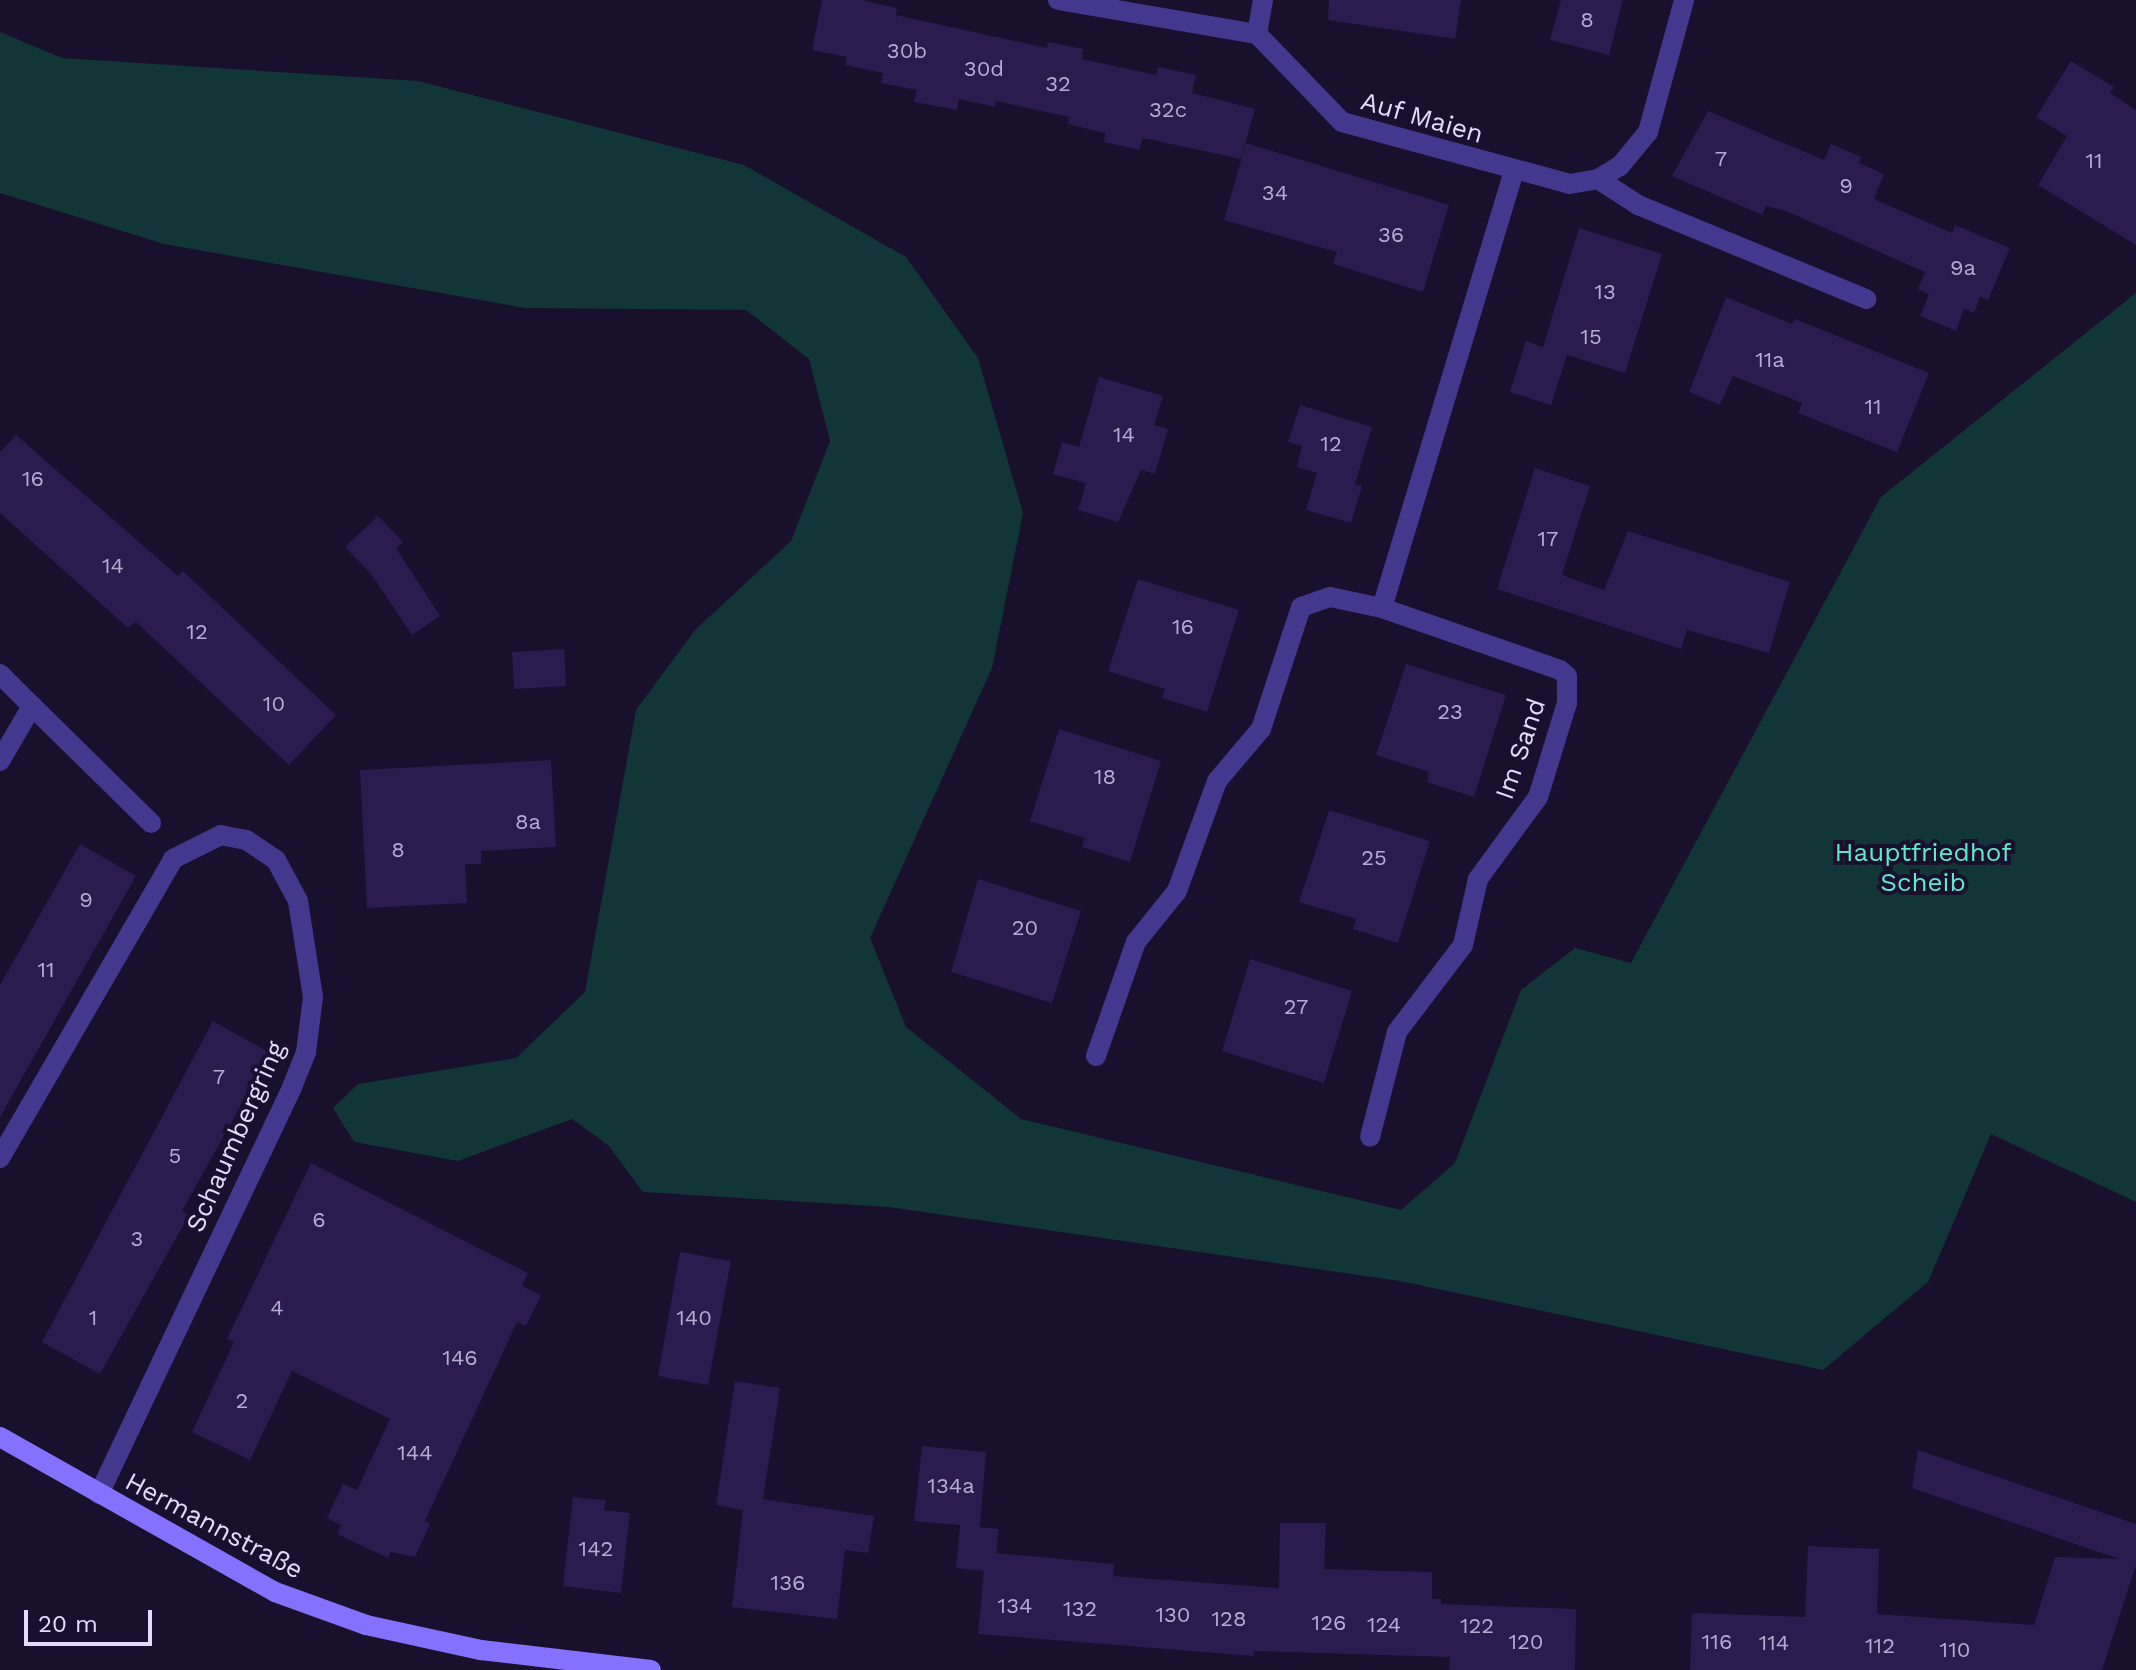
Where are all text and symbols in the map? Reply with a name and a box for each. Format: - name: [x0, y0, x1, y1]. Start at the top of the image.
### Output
- house number: 8: [1580, 7, 1594, 33]
- house number: 30b: [887, 38, 927, 64]
- house number: 30d: [964, 56, 1004, 82]
- house number: 32: [1045, 71, 1071, 97]
- street label: Auf Maien: [1357, 86, 1487, 150]
- house number: 32c: [1149, 97, 1187, 123]
- house number: 7: [1715, 146, 1727, 172]
- house number: 11: [2085, 148, 2103, 174]
- house number: 9: [1839, 173, 1853, 199]
- house number: 34: [1262, 180, 1288, 206]
- house number: 36: [1378, 222, 1404, 248]
- house number: 9a: [1950, 255, 1976, 281]
- house number: 13: [1594, 279, 1616, 305]
- house number: 15: [1580, 324, 1602, 350]
- house number: 11a: [1755, 347, 1785, 373]
- house number: 11: [1864, 394, 1882, 420]
- house number: 14: [1113, 422, 1135, 448]
- house number: 12: [1320, 431, 1342, 457]
- house number: 16: [22, 466, 44, 492]
- house number: 17: [1538, 526, 1558, 552]
- house number: 14: [102, 553, 124, 579]
- house number: 16: [1172, 614, 1194, 640]
- house number: 12: [186, 619, 208, 645]
- house number: 10: [263, 691, 285, 717]
- street label: Im Sand: [1489, 694, 1553, 804]
- house number: 23: [1437, 699, 1463, 725]
- house number: 18: [1094, 764, 1116, 790]
- house number: 8a: [515, 809, 541, 835]
- house number: 8: [391, 837, 405, 863]
- park label: Hauptfriedhof Scheib: [1835, 837, 2011, 898]
- house number: 25: [1361, 845, 1387, 871]
- house number: 9: [79, 887, 93, 913]
- house number: 20: [1012, 915, 1038, 941]
- house number: 11: [37, 957, 55, 983]
- house number: 27: [1284, 994, 1308, 1020]
- street label: Schaumbergring: [180, 1037, 292, 1237]
- house number: 7: [213, 1064, 225, 1090]
- house number: 5: [169, 1143, 181, 1169]
- house number: 6: [312, 1207, 326, 1233]
- house number: 3: [131, 1226, 143, 1252]
- house number: 4: [270, 1295, 284, 1321]
- house number: 1: [89, 1305, 97, 1331]
- house number: 140: [676, 1305, 712, 1331]
- house number: 146: [442, 1345, 478, 1371]
- house number: 2: [236, 1388, 248, 1414]
- house number: 144: [397, 1440, 433, 1466]
- street label: Hermannstraße: [120, 1466, 308, 1586]
- house number: 134a: [927, 1473, 975, 1499]
- house number: 142: [579, 1536, 613, 1562]
- house number: 136: [771, 1570, 805, 1596]
- house number: 134: [998, 1593, 1032, 1619]
- scale bar: [28, 1594, 156, 1644]
- house number: 132: [1063, 1596, 1097, 1622]
- house number: 130: [1155, 1602, 1191, 1628]
- house number: 128: [1212, 1606, 1246, 1632]
- text: 20 m: [38, 1610, 98, 1638]
- house number: 126: [1312, 1610, 1346, 1636]
- house number: 124: [1367, 1612, 1401, 1638]
- house number: 122: [1460, 1613, 1494, 1639]
- house number: 120: [1508, 1629, 1544, 1655]
- house number: 116: [1702, 1629, 1732, 1655]
- house number: 114: [1759, 1630, 1789, 1656]
- house number: 112: [1865, 1633, 1895, 1659]
- house number: 110: [1940, 1637, 1970, 1663]

